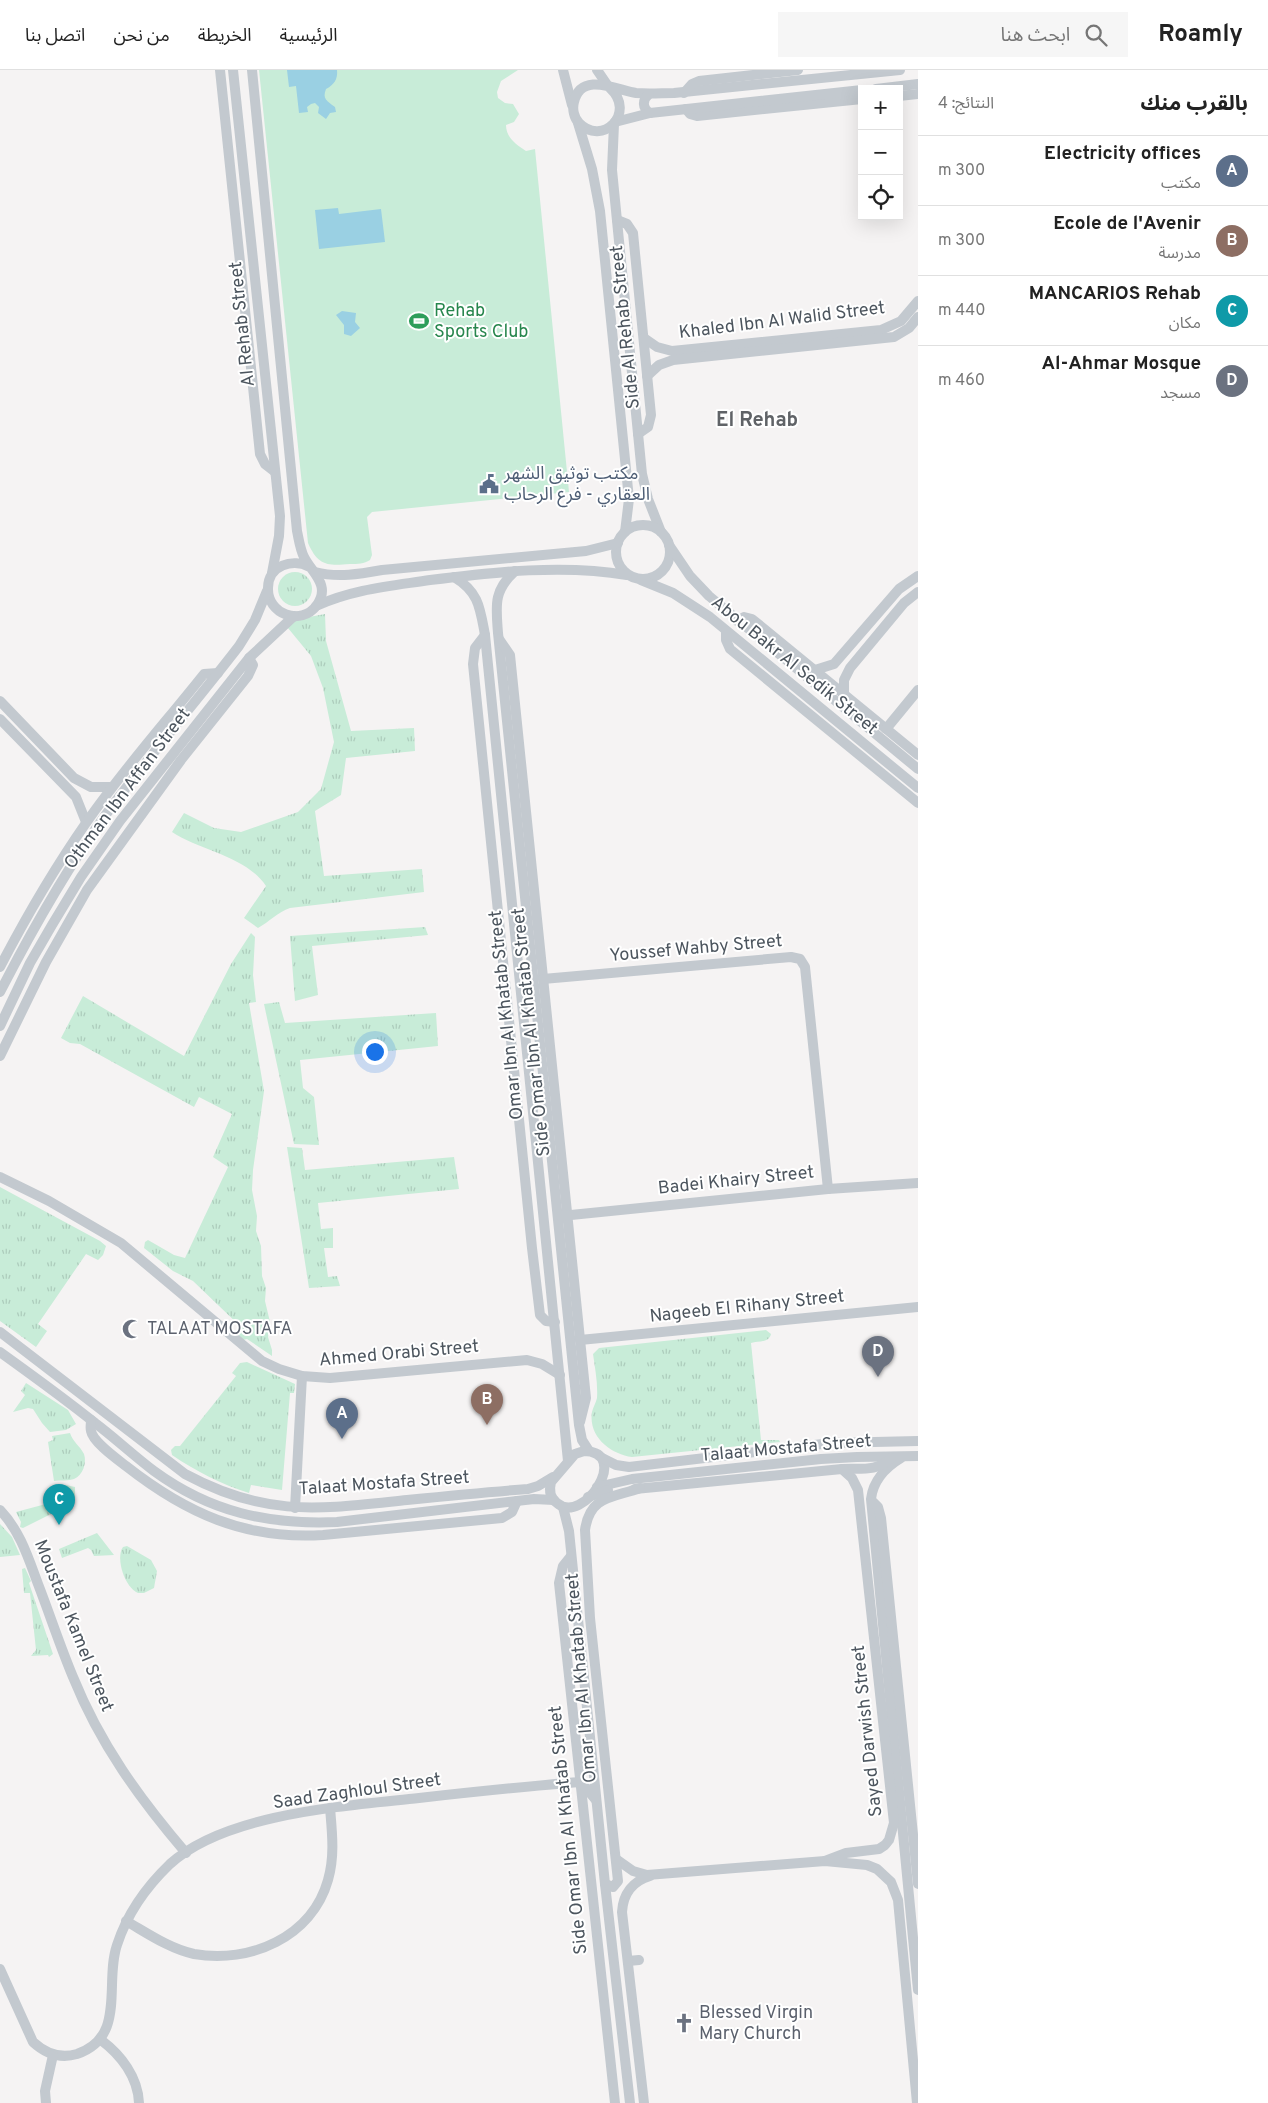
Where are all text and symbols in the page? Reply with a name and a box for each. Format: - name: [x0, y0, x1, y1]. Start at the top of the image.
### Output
- search box: [778, 12, 1128, 57]
- text: Roamly: [1158, 20, 1243, 50]
- icon: search: [1082, 21, 1110, 49]
- text: ابحث هنا: [1000, 24, 1070, 48]
- text: اتصل بنا: [25, 25, 85, 48]
- text: من نحن: [113, 25, 170, 48]
- text: الخريطة: [198, 25, 252, 48]
- text: الرئيسية: [280, 25, 337, 48]
- map controls: [858, 85, 903, 220]
- button: +: [858, 85, 903, 130]
- text: بالقرب منك: [1140, 91, 1248, 118]
- text: النتائج: 4: [938, 94, 994, 114]
- button: −: [858, 130, 903, 175]
- text: Electricity offices: [1044, 142, 1201, 166]
- text: 300 m: [938, 161, 985, 181]
- text: A: [1226, 161, 1238, 181]
- text: مكتب: [1161, 174, 1201, 194]
- button: locate: [858, 175, 903, 220]
- text: Ecole de l'Avenir: [1053, 212, 1201, 236]
- text: 300 m: [938, 231, 985, 251]
- text: B: [1226, 231, 1238, 251]
- street label: Side Al Rehab Street: [606, 244, 646, 410]
- text: مدرسة: [1158, 244, 1201, 264]
- street label: Al Rehab Street: [225, 260, 261, 388]
- text: MANCARIOS Rehab: [1029, 282, 1201, 306]
- street label: Khaled Ibn Al Walid Street: [678, 297, 886, 345]
- place label: Rehab Sports Club: [434, 300, 528, 344]
- text: 440 m: [938, 301, 985, 321]
- text: C: [1227, 301, 1237, 321]
- sports icon: Rehab Sports Club: [408, 310, 430, 332]
- text: مكان: [1169, 314, 1201, 334]
- text: Al-Ahmar Mosque: [1041, 352, 1201, 376]
- text: 460 m: [938, 371, 985, 391]
- text: D: [1226, 371, 1238, 391]
- text: مسجد: [1160, 384, 1201, 404]
- district label: El Rehab: [716, 408, 798, 434]
- place label: مكتب توثيق الشهر العقاري - فرع الرحاب: [503, 463, 650, 508]
- public building icon: مكتب توثيق الشهر العقاري - فرع الرحاب: [478, 473, 500, 495]
- street label: Abou Bakr Al Sedik Street: [706, 592, 882, 740]
- street label: Othman Ibn Affan Street: [60, 704, 196, 874]
- street label: Side Omar Ibn Al Khatab Street: [507, 906, 557, 1158]
- street label: Omar Ibn Al Khatab Street: [485, 909, 529, 1121]
- street label: Youssef Wahby Street: [609, 930, 783, 968]
- your location: [362, 1039, 388, 1065]
- street label: Badei Khairy Street: [657, 1161, 815, 1201]
- street label: Nageeb El Rihany Street: [649, 1285, 845, 1329]
- mosque icon: TALAAT MOSTAFA: [121, 1318, 143, 1340]
- place label: TALAAT MOSTAFA: [147, 1318, 292, 1341]
- street label: Ahmed Orabi Street: [318, 1336, 480, 1372]
- pin: D: [862, 1336, 894, 1377]
- pin: B: [471, 1384, 503, 1425]
- pin: A: [326, 1398, 358, 1439]
- street label: Talaat Mostafa Street: [700, 1430, 872, 1468]
- street label: Talaat Mostafa Street: [298, 1467, 470, 1501]
- pin: C: [43, 1484, 75, 1525]
- street label: Moustafa Kamel Street: [28, 1537, 118, 1715]
- street label: Omar Ibn Al Khatab Street: [561, 1572, 603, 1784]
- street label: Sayed Darwish Street: [848, 1644, 888, 1818]
- street label: Side Omar Ibn Al Khatab Street: [544, 1704, 594, 1956]
- street label: Saad Zaghloul Street: [271, 1769, 443, 1815]
- place label: Blessed Virgin Mary Church: [699, 2002, 813, 2046]
- church icon: Blessed Virgin Mary Church: [673, 2012, 695, 2034]

